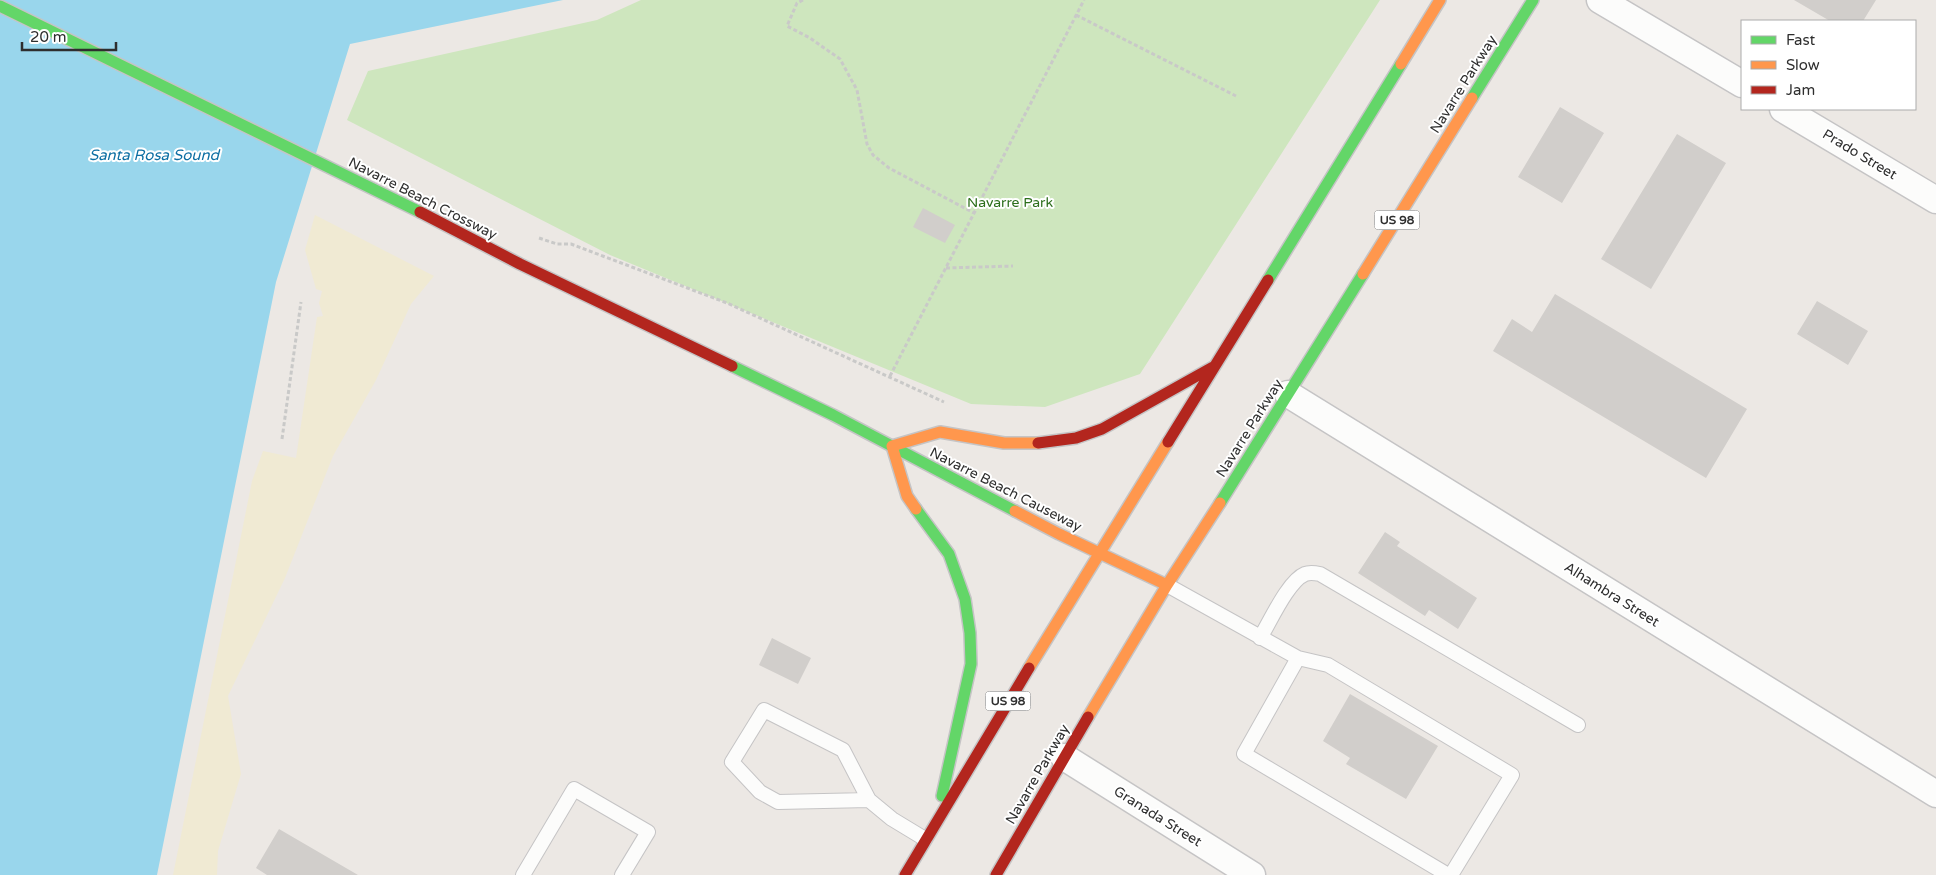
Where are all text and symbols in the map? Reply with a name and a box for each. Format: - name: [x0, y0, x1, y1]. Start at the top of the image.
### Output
- scale bar: [22, 20, 116, 52]
- legend: [1741, 20, 1916, 110]
- text: 20 m: [30, 28, 67, 46]
- text: Fast: [1786, 31, 1816, 49]
- street label: Navarre Parkway: [1426, 32, 1501, 136]
- text: Slow: [1786, 56, 1820, 74]
- text: Jam: [1786, 81, 1815, 99]
- street label: Prado Street: [1820, 126, 1900, 184]
- water label: Santa Rosa Sound: [89, 146, 221, 164]
- street label: Navarre Beach Crossway: [346, 154, 500, 244]
- park label: Navarre Park: [967, 194, 1053, 211]
- road number: US 98: [1374, 210, 1420, 230]
- street label: Navarre Parkway: [1212, 376, 1287, 480]
- street label: Navarre Beach Causeway: [927, 444, 1085, 535]
- street label: Alhambra Street: [1561, 558, 1663, 631]
- road number: US 98: [986, 691, 1030, 710]
- street label: Navarre Parkway: [1002, 721, 1073, 827]
- street label: Granada Street: [1111, 783, 1205, 851]

